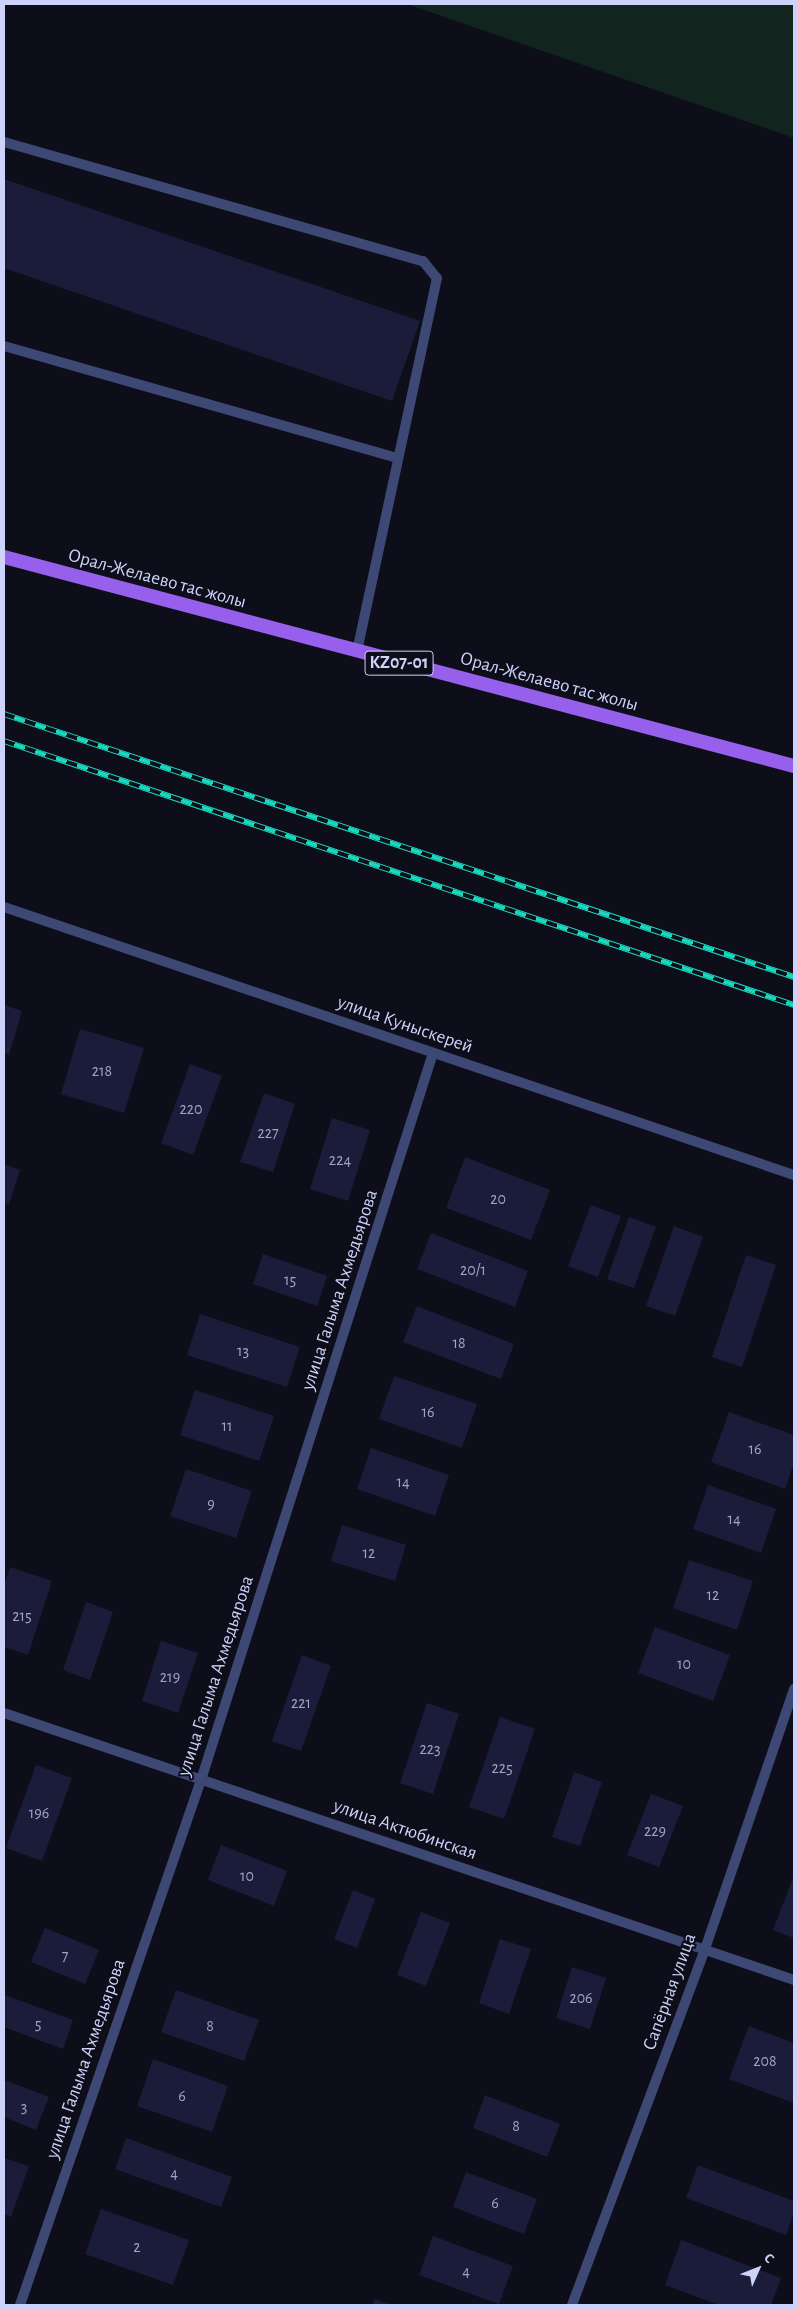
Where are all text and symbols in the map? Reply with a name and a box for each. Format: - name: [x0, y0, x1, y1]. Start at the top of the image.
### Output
- street label: Орал-Желаево тас жолы: [65, 544, 249, 614]
- street label: Орал-Желаево тас жолы: [457, 647, 641, 717]
- road number: KZ07-01: [364, 648, 434, 678]
- street label: улица Куныскерей: [334, 991, 476, 1059]
- house number: 218: [92, 1061, 112, 1081]
- house number: 220: [179, 1099, 203, 1119]
- house number: 227: [257, 1123, 279, 1143]
- house number: 224: [329, 1150, 351, 1170]
- street label: улица Галыма Ахмедьярова: [297, 1187, 383, 1393]
- house number: 20: [490, 1189, 506, 1209]
- house number: 20/1: [460, 1260, 486, 1280]
- house number: 15: [284, 1270, 296, 1290]
- house number: 18: [452, 1333, 466, 1353]
- house number: 13: [237, 1341, 249, 1361]
- house number: 16: [421, 1402, 435, 1422]
- house number: 11: [221, 1416, 233, 1436]
- house number: 16: [748, 1439, 762, 1459]
- house number: 14: [396, 1472, 410, 1492]
- house number: 9: [207, 1494, 215, 1514]
- house number: 14: [727, 1509, 741, 1529]
- house number: 12: [363, 1543, 375, 1563]
- street label: улица Галыма Ахмедьярова: [173, 1573, 259, 1779]
- house number: 12: [707, 1585, 719, 1605]
- house number: 215: [12, 1606, 32, 1626]
- house number: 10: [677, 1654, 691, 1674]
- house number: 219: [160, 1667, 180, 1687]
- house number: 221: [291, 1693, 311, 1713]
- house number: 223: [419, 1739, 441, 1759]
- house number: 225: [491, 1758, 513, 1778]
- street label: улица Актюбинская: [330, 1795, 480, 1865]
- house number: 196: [29, 1803, 49, 1823]
- house number: 229: [644, 1821, 666, 1841]
- house number: 10: [240, 1866, 254, 1886]
- street label: Сапёрная улица: [638, 1930, 702, 2054]
- house number: 7: [62, 1946, 68, 1966]
- street label: улица Галыма Ахмедьярова: [41, 1956, 131, 2162]
- house number: 206: [569, 1988, 593, 2008]
- house number: 5: [35, 2014, 41, 2034]
- house number: 8: [206, 2016, 214, 2036]
- house number: 208: [753, 2051, 777, 2071]
- house number: 6: [178, 2086, 186, 2106]
- house number: 3: [21, 2097, 27, 2117]
- house number: 8: [512, 2116, 520, 2136]
- house number: 4: [170, 2163, 178, 2183]
- house number: 6: [491, 2193, 499, 2213]
- house number: 2: [133, 2237, 141, 2257]
- north arrow: [733, 2244, 783, 2294]
- text: С: [761, 2251, 777, 2266]
- house number: 4: [462, 2261, 470, 2281]

